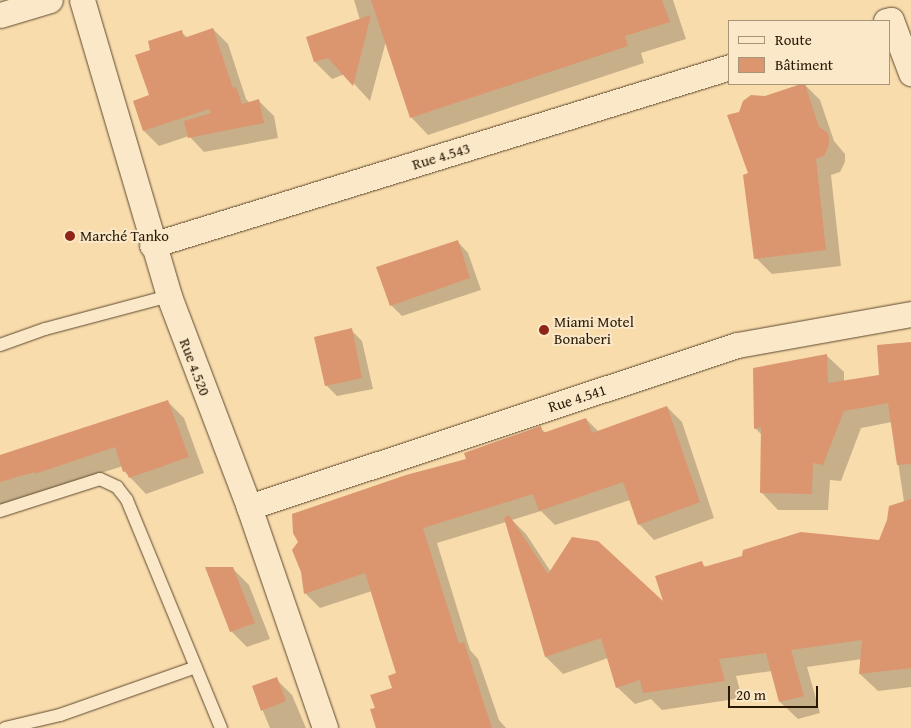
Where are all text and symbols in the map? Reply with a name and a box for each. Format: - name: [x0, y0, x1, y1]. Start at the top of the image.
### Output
- legend: [728, 20, 891, 85]
- text: Route: [775, 29, 812, 50]
- text: Bâtiment: [775, 54, 833, 75]
- street label: Rue 4.543: [410, 139, 472, 173]
- place label: Marché Tanko: [80, 227, 169, 245]
- marker: Marché Tanko: [64, 230, 76, 242]
- place label: Miami Motel Bonaberi: [554, 312, 634, 347]
- marker: Miami Motel Bonaberi: [538, 324, 550, 336]
- street label: Rue 4.520: [176, 336, 214, 398]
- street label: Rue 4.541: [546, 380, 608, 416]
- scale bar: [731, 676, 821, 708]
- text: 20 m: [736, 684, 766, 705]

